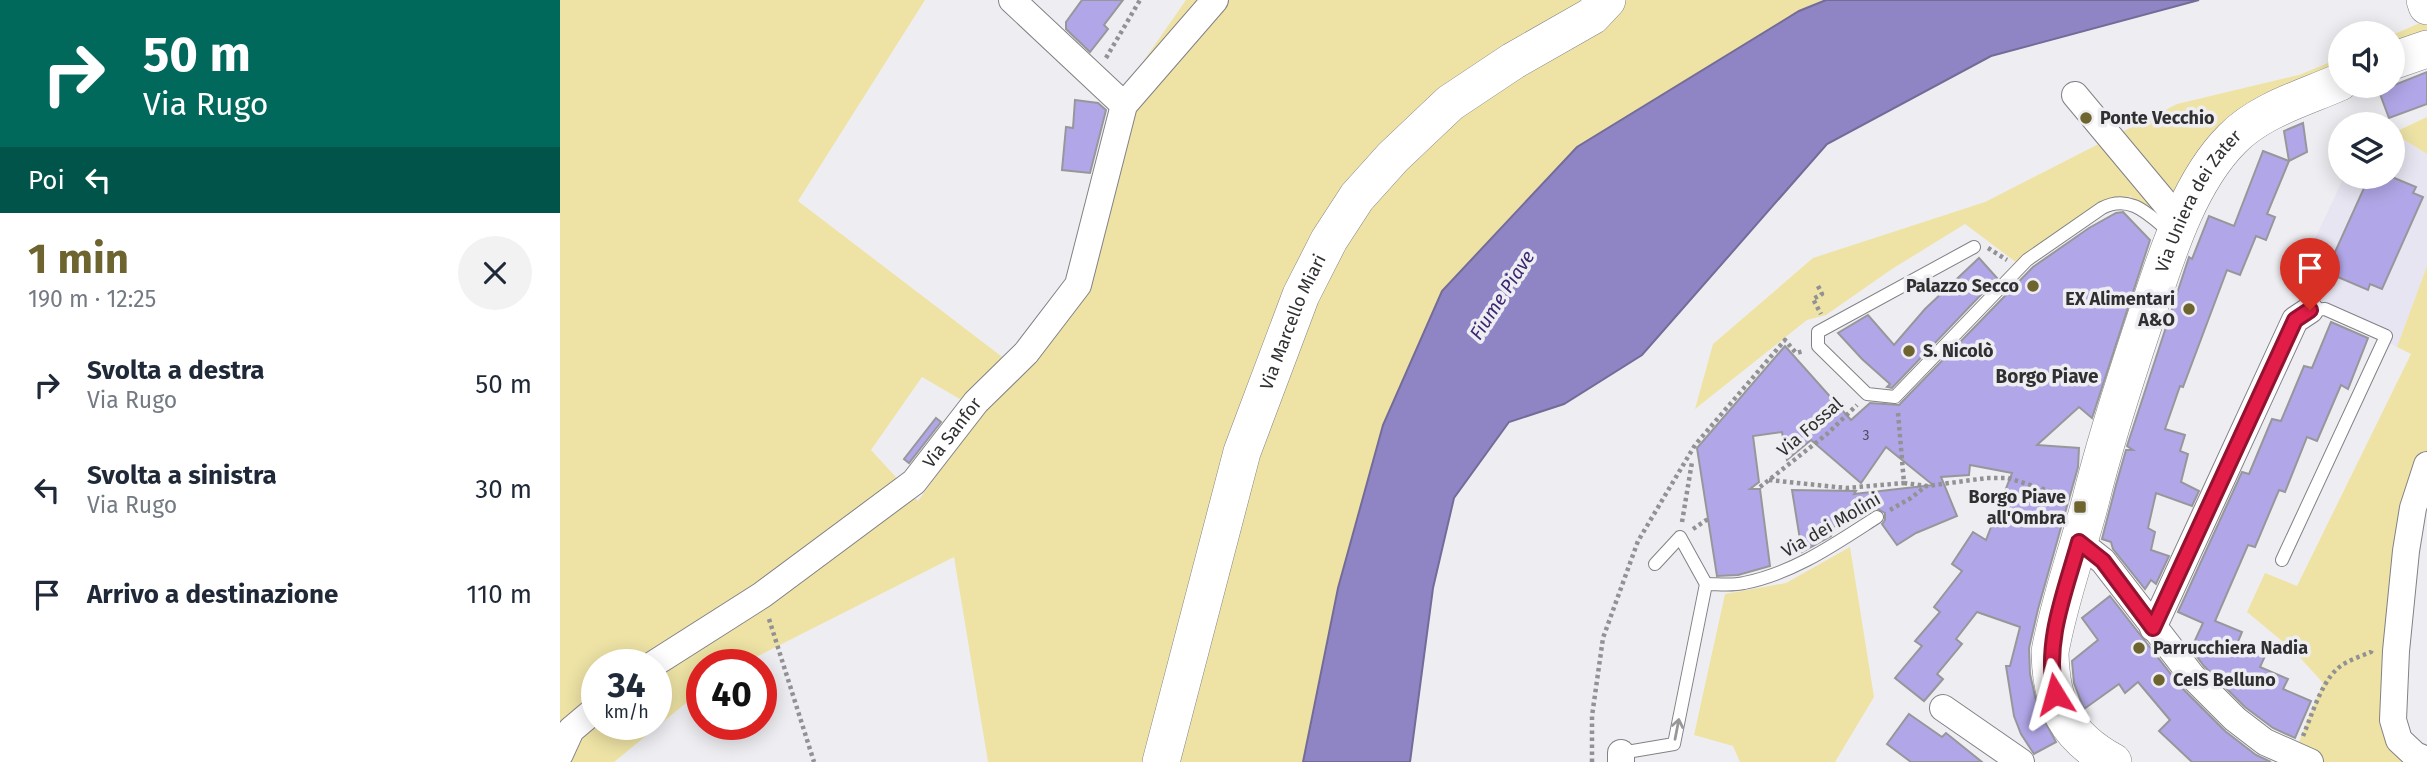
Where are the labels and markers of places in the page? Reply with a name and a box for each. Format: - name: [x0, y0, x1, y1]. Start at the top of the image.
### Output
- place label: Ponte Vecchio: [2100, 107, 2215, 129]
- marker: Ponte Vecchio: [2078, 110, 2094, 126]
- pin: [2280, 238, 2340, 310]
- place label: Palazzo Secco: [1906, 275, 2019, 297]
- marker: Palazzo Secco: [2025, 278, 2041, 294]
- place label: EX Alimentari A&O: [2065, 288, 2175, 331]
- marker: EX Alimentari A&O: [2181, 301, 2197, 317]
- place label: S. Nicolò: [1923, 340, 1993, 362]
- marker: S. Nicolò: [1901, 343, 1917, 359]
- place label: Borgo Piave all'Ombra: [1969, 486, 2066, 529]
- marker: Borgo Piave all'Ombra: [2072, 499, 2088, 515]
- place label: Parrucchiera Nadia: [2153, 637, 2308, 659]
- marker: Parrucchiera Nadia: [2131, 640, 2147, 656]
- place label: CeIS Belluno: [2173, 669, 2276, 691]
- marker: CeIS Belluno: [2151, 672, 2167, 688]

